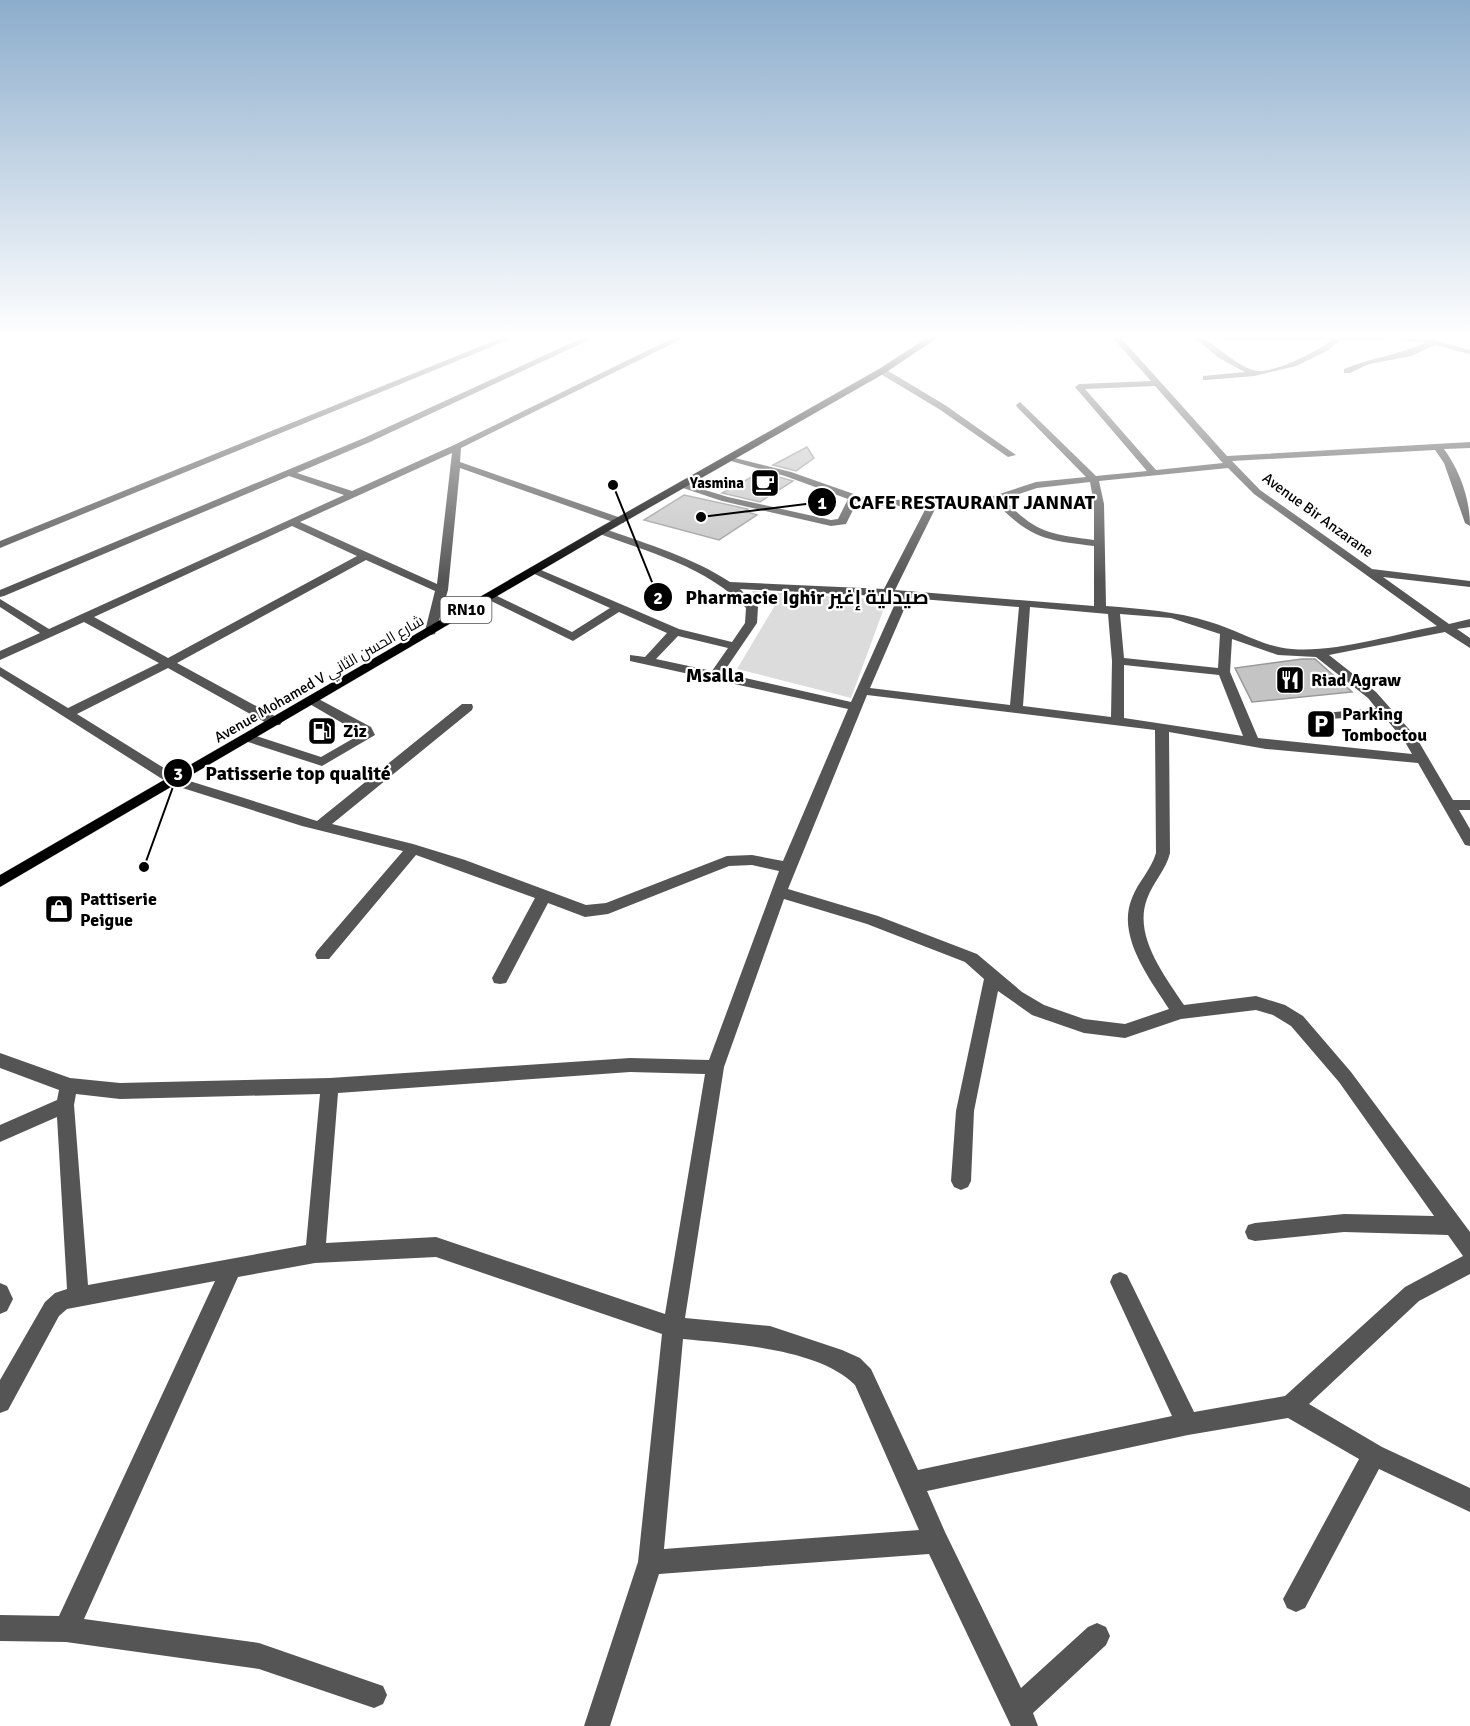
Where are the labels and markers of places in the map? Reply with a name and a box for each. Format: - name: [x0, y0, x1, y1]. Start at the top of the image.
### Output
- cafe icon: Yasmina: [749, 467, 781, 499]
- place label: Yasmina: [689, 474, 744, 492]
- callout: CAFE RESTAURANT JANNAT: [807, 483, 1107, 521]
- callout: Pharmacie Ighir صيدلية إغير: [643, 578, 940, 616]
- restaurant icon: Riad Agraw: [1274, 664, 1306, 696]
- place label: Riad Agraw: [1311, 669, 1401, 691]
- place label: Parking Tomboctou: [1342, 703, 1427, 746]
- parking icon: Parking Tomboctou: [1305, 708, 1337, 740]
- fuel station icon: Ziz: [306, 715, 338, 747]
- place label: Ziz: [343, 720, 367, 742]
- callout: Patisserie top qualité: [163, 754, 402, 792]
- place label: Pattiserie Peigue: [80, 888, 157, 931]
- shop icon: Pattiserie Peigue: [43, 893, 75, 925]

